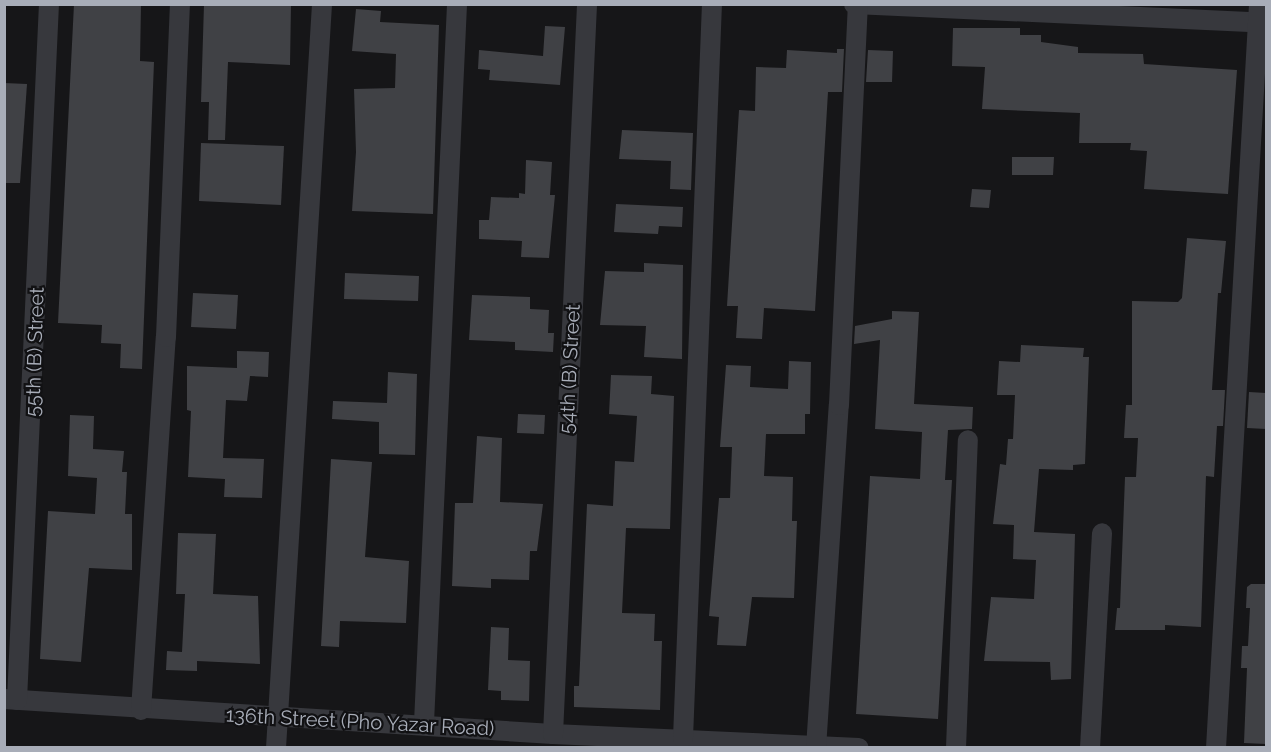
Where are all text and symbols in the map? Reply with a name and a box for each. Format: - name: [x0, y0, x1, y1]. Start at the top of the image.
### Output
- street label: 55th (B) Street: [21, 287, 49, 417]
- street label: 54th (B) Street: [555, 304, 585, 434]
- street label: 136th Street (Pho Yazar Road): [225, 703, 495, 741]

